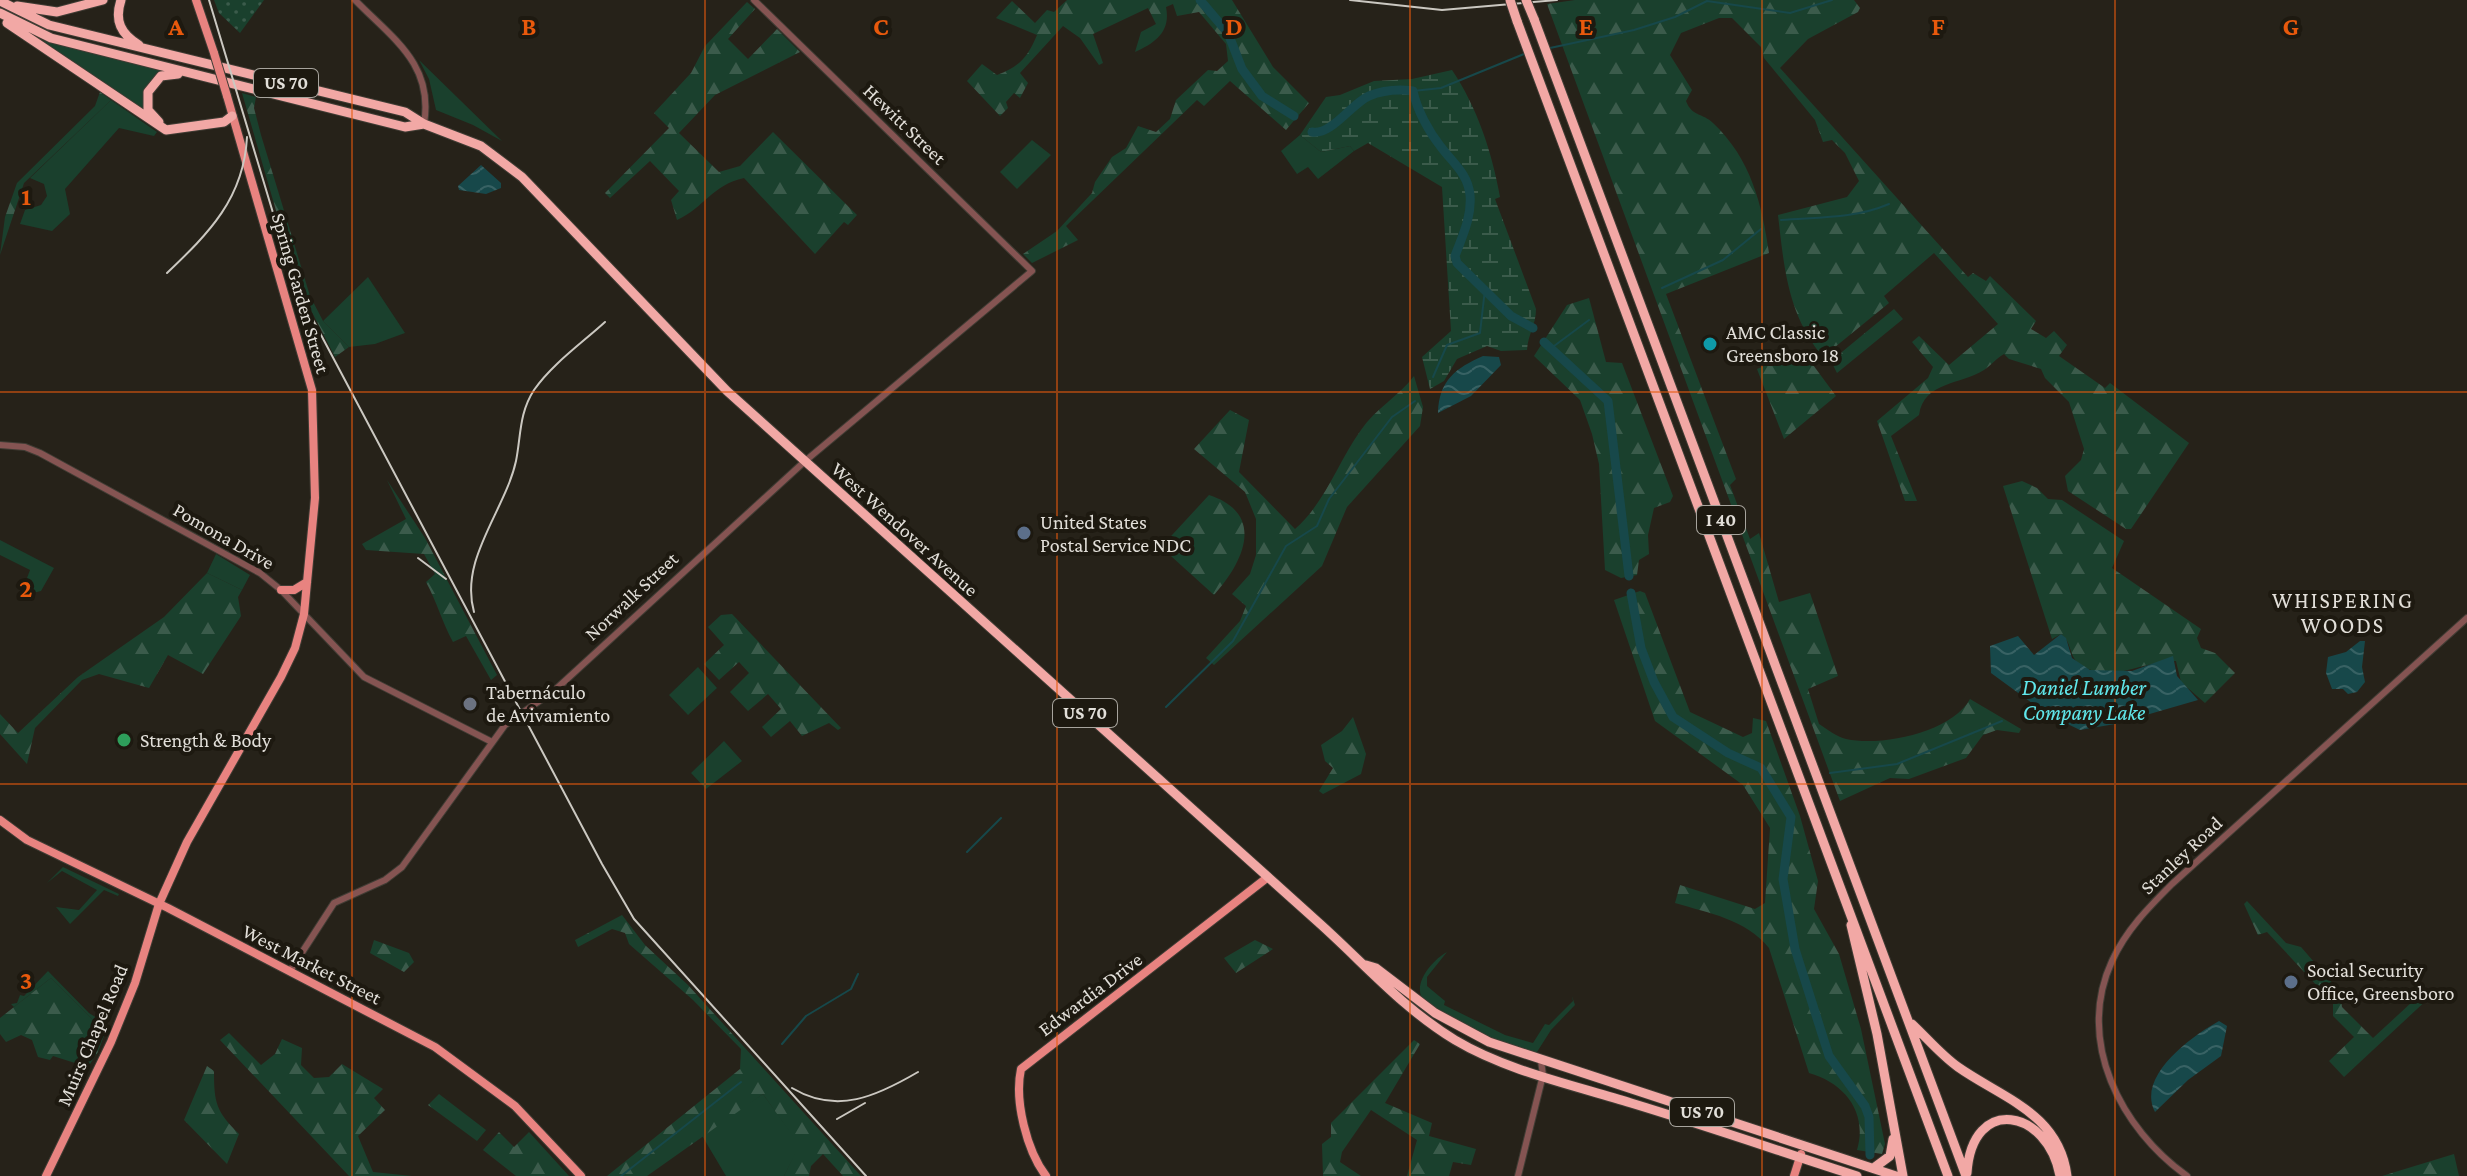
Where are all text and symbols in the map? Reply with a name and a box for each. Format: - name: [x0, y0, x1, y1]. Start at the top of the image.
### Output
- text: A: [167, 12, 184, 41]
- text: B: [521, 12, 537, 41]
- text: C: [873, 12, 889, 41]
- text: D: [1225, 12, 1243, 41]
- text: E: [1579, 12, 1594, 41]
- text: F: [1931, 12, 1945, 41]
- text: G: [2283, 12, 2299, 41]
- road number: US 70: [254, 69, 318, 97]
- street label: Hewitt Street: [859, 79, 951, 169]
- text: 1: [21, 182, 31, 211]
- street label: Spring Garden Street: [267, 210, 335, 376]
- place label: AMC Classic Greensboro 18: [1726, 321, 1839, 366]
- marker: AMC Classic Greensboro 18: [1701, 335, 1719, 353]
- street label: West Wendover Avenue: [827, 457, 983, 601]
- street label: Pomona Drive: [170, 498, 279, 574]
- road number: I 40: [1697, 506, 1745, 534]
- place label: United States Postal Service NDC: [1040, 511, 1191, 556]
- marker: United States Postal Service NDC: [1015, 524, 1033, 542]
- street label: Norwalk Street: [580, 547, 682, 645]
- text: 2: [19, 574, 33, 603]
- district label: WHISPERING WOODS: [2272, 588, 2414, 638]
- water label: Daniel Lumber Company Lake: [2022, 675, 2147, 725]
- place label: Tabernáculo de Avivamiento: [486, 681, 610, 726]
- marker: Tabernáculo de Avivamiento: [461, 695, 479, 713]
- road number: US 70: [1053, 699, 1117, 727]
- place label: Strength & Body: [140, 729, 272, 752]
- marker: Strength & Body: [115, 731, 133, 749]
- street label: Stanley Road: [2136, 811, 2227, 899]
- street label: West Market Street: [239, 920, 385, 1009]
- street label: Edwardia Drive: [1034, 948, 1146, 1040]
- place label: Social Security Office, Greensboro: [2307, 959, 2455, 1004]
- street label: Muirs Chapel Road: [52, 960, 133, 1109]
- text: 3: [20, 966, 32, 995]
- marker: Social Security Office, Greensboro: [2282, 973, 2300, 991]
- road number: US 70: [1670, 1098, 1734, 1126]

